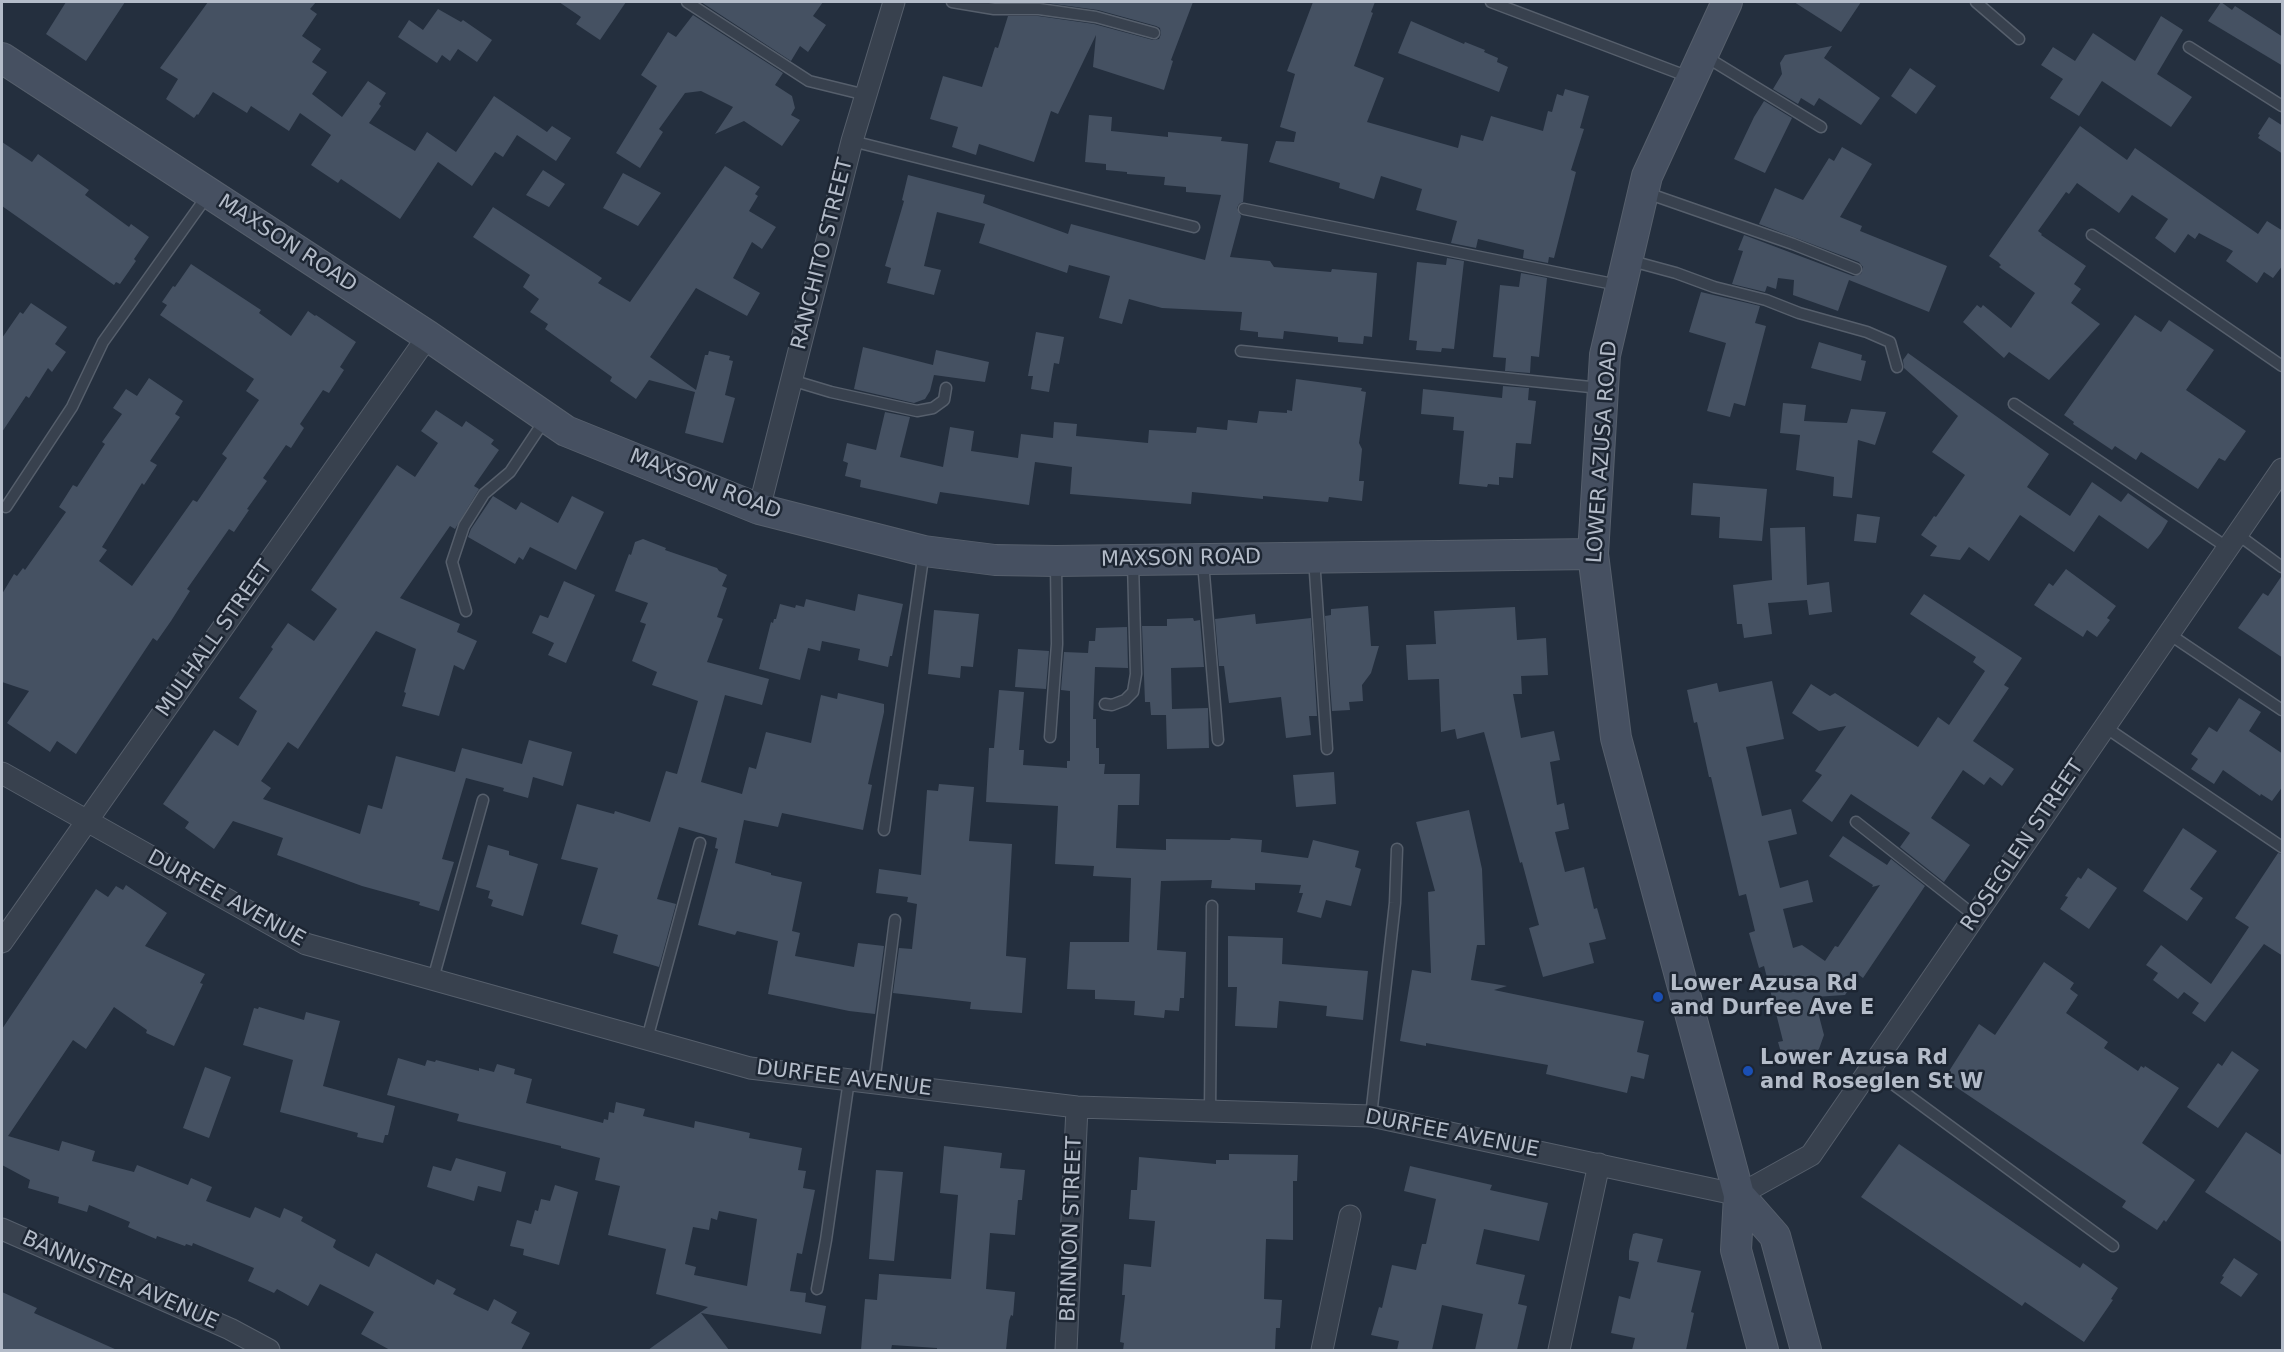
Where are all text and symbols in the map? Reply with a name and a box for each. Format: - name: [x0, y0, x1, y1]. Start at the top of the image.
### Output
- street label: RANCHITO STREET: [787, 156, 859, 352]
- street label: MAXSON ROAD: [213, 190, 361, 298]
- street label: LOWER AZUSA ROAD: [1583, 340, 1623, 564]
- street label: MAXSON ROAD: [626, 444, 784, 526]
- street label: MAXSON ROAD: [1101, 545, 1261, 573]
- street label: MULHALL STREET: [151, 556, 279, 722]
- street label: ROSEGLEN STREET: [1956, 755, 2090, 937]
- street label: DURFEE AVENUE: [143, 845, 309, 953]
- place label: Lower Azusa Rd and Durfee Ave E: [1670, 972, 1874, 1022]
- marker: Lower Azusa Rd and Durfee Ave E: [1651, 990, 1665, 1004]
- place label: Lower Azusa Rd and Roseglen St W: [1760, 1046, 1983, 1096]
- street label: DURFEE AVENUE: [755, 1056, 933, 1102]
- marker: Lower Azusa Rd and Roseglen St W: [1741, 1064, 1755, 1078]
- street label: DURFEE AVENUE: [1363, 1105, 1541, 1163]
- street label: BRINNON STREET: [1056, 1136, 1088, 1322]
- street label: BANNISTER AVENUE: [18, 1226, 222, 1336]

